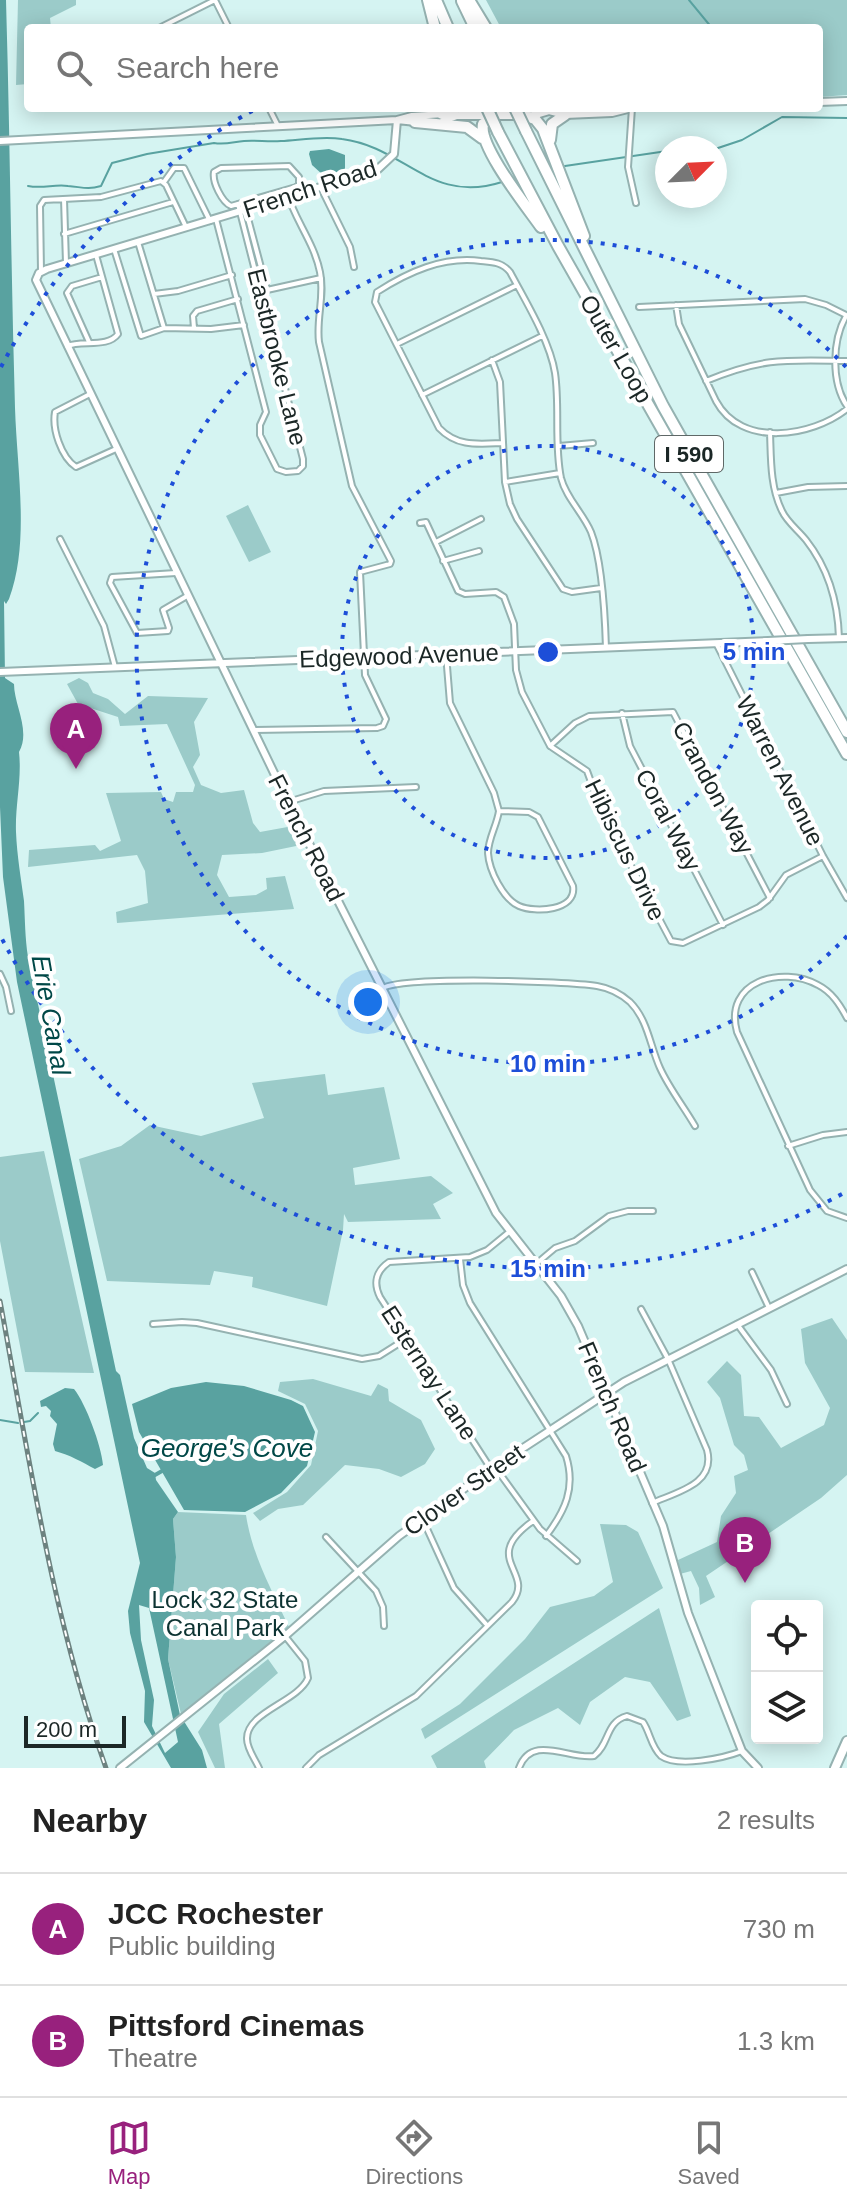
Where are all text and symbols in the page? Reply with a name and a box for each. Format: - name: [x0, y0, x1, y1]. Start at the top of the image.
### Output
- search box: [24, 24, 823, 112]
- icon: search: [52, 46, 96, 90]
- text: Search here: [116, 51, 279, 84]
- north arrow: [655, 136, 727, 208]
- street label: French Road: [240, 154, 380, 223]
- street label: Eastbrooke Lane: [242, 266, 313, 448]
- street label: Outer Loop: [575, 290, 658, 408]
- road number: I 590: [655, 436, 723, 472]
- centre of rings: [534, 638, 562, 666]
- text: 5 min: [723, 638, 785, 665]
- street label: Edgewood Avenue: [299, 639, 499, 672]
- street label: Warren Avenue: [731, 692, 830, 850]
- pin: A: [50, 703, 102, 769]
- street label: Crandon Way: [667, 717, 760, 858]
- street label: Coral Way: [630, 764, 706, 875]
- street label: French Road: [263, 770, 350, 906]
- street label: Hibiscus Drive: [580, 775, 671, 925]
- water label: Erie Canal: [26, 953, 77, 1079]
- your location: [348, 982, 388, 1022]
- text: 10 min: [510, 1050, 586, 1077]
- text: 15 min: [510, 1255, 586, 1282]
- street label: Esternay Lane: [376, 1300, 483, 1445]
- street label: French Road: [573, 1338, 652, 1476]
- water label: George's Cove: [141, 1433, 313, 1463]
- street label: Clover Street: [399, 1438, 529, 1541]
- pin: B: [719, 1517, 771, 1583]
- park label: Lock 32 State Canal Park: [152, 1586, 298, 1641]
- map controls: [751, 1600, 823, 1744]
- button: locate: [751, 1600, 823, 1672]
- button: layers: [751, 1672, 823, 1744]
- scale bar: [24, 1712, 126, 1748]
- text: 200 m: [36, 1717, 97, 1742]
- text: Nearby: [32, 1801, 147, 1839]
- text: 2 results: [717, 1805, 815, 1835]
- text: JCC Rochester: [108, 1897, 323, 1930]
- text: A: [49, 1914, 67, 1944]
- text: 730 m: [743, 1914, 815, 1944]
- text: Public building: [108, 1931, 276, 1961]
- text: Pittsford Cinemas: [108, 2009, 365, 2042]
- text: B: [49, 2026, 67, 2056]
- text: 1.3 km: [737, 2026, 815, 2056]
- text: Theatre: [108, 2043, 198, 2073]
- tab: Map: [107, 2116, 151, 2190]
- tab: Directions: [365, 2116, 463, 2190]
- tab: Saved: [677, 2116, 740, 2190]

